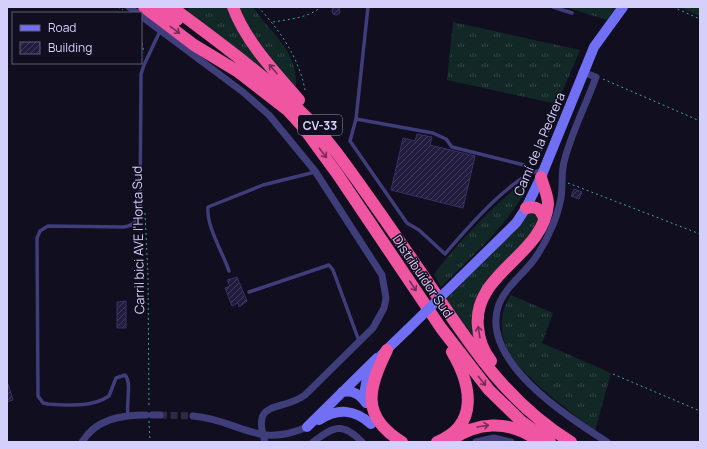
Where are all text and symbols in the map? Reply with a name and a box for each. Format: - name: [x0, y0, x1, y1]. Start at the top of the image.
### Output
- legend: [12, 12, 142, 64]
- text: Road: [48, 19, 76, 36]
- one-way arrow: [169, 26, 180, 35]
- text: Building: [48, 39, 92, 56]
- one-way arrow: [268, 64, 277, 75]
- street label: Camí de la Pedrera: [509, 89, 569, 199]
- road number: CV-33: [298, 115, 342, 135]
- one-way arrow: [318, 148, 327, 159]
- street label: Carril bici AVE l'Horta Sud: [128, 166, 148, 314]
- street label: Distribuïdor Sud: [389, 231, 457, 321]
- one-way arrow: [408, 281, 417, 292]
- one-way arrow: [475, 326, 483, 339]
- one-way arrow: [478, 375, 486, 386]
- one-way arrow: [476, 422, 489, 430]

